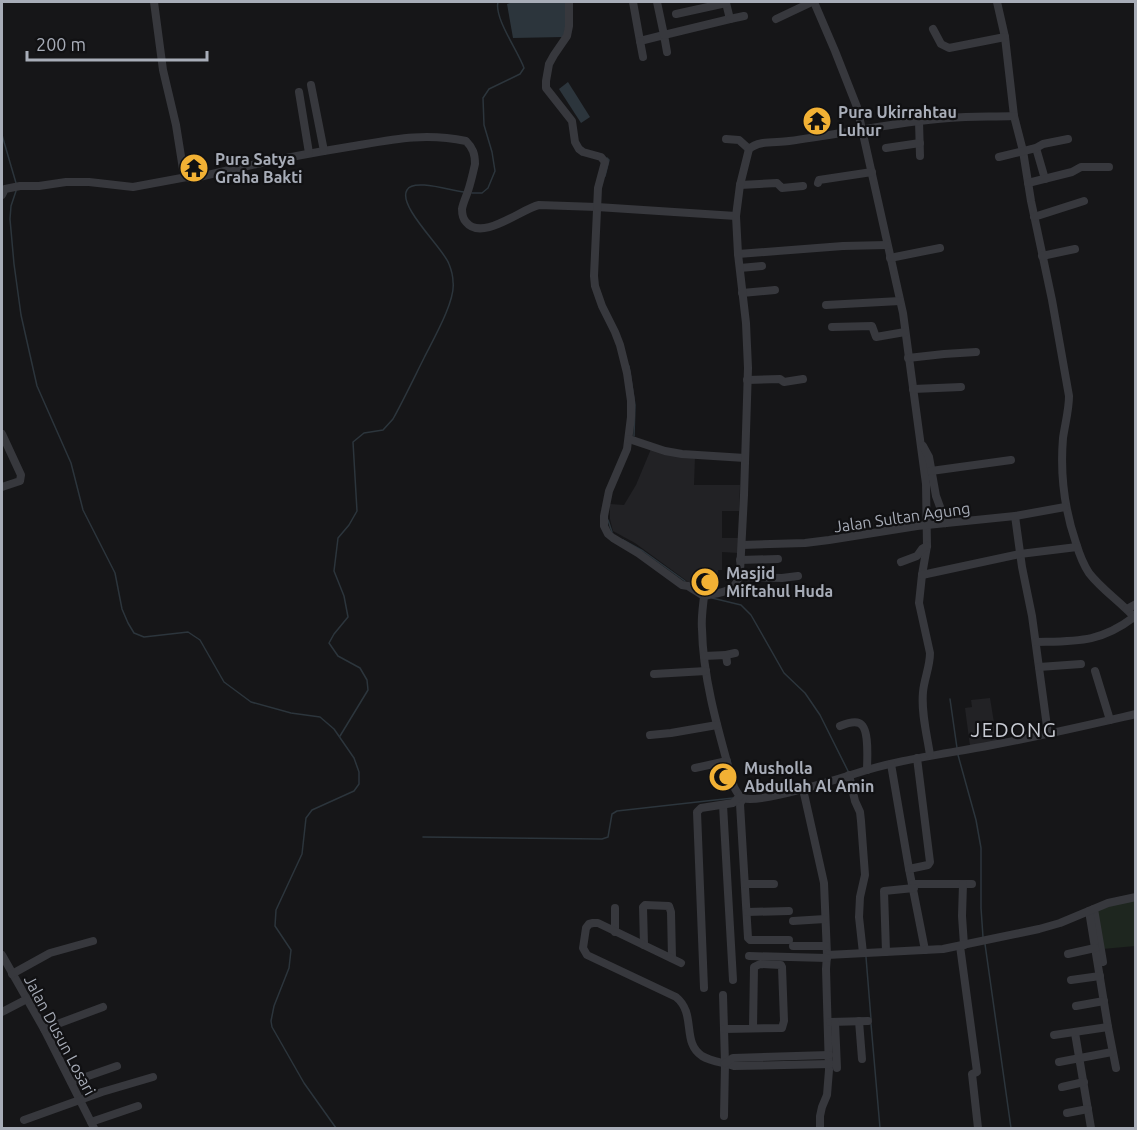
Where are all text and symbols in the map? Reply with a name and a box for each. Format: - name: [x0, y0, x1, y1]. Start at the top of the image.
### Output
- scale bar: [27, 24, 207, 62]
- text: 200 m: [36, 34, 86, 54]
- place label: Pura Ukirrahtau Luhur: [838, 103, 957, 139]
- temple icon: Pura Ukirrahtau Luhur: [801, 105, 833, 137]
- place label: Pura Satya Graha Bakti: [215, 150, 303, 186]
- temple icon: Pura Satya Graha Bakti: [178, 152, 210, 184]
- street label: Jalan Sultan Agung: [833, 499, 971, 535]
- place label: Masjid Miftahul Huda: [726, 564, 833, 600]
- mosque icon: Masjid Miftahul Huda: [689, 566, 721, 598]
- district label: JEDONG: [970, 718, 1058, 741]
- place label: Musholla Abdullah Al Amin: [744, 759, 874, 795]
- mosque icon: Musholla Abdullah Al Amin: [707, 761, 739, 793]
- street label: Jalan Dusun Losari: [21, 972, 99, 1098]

